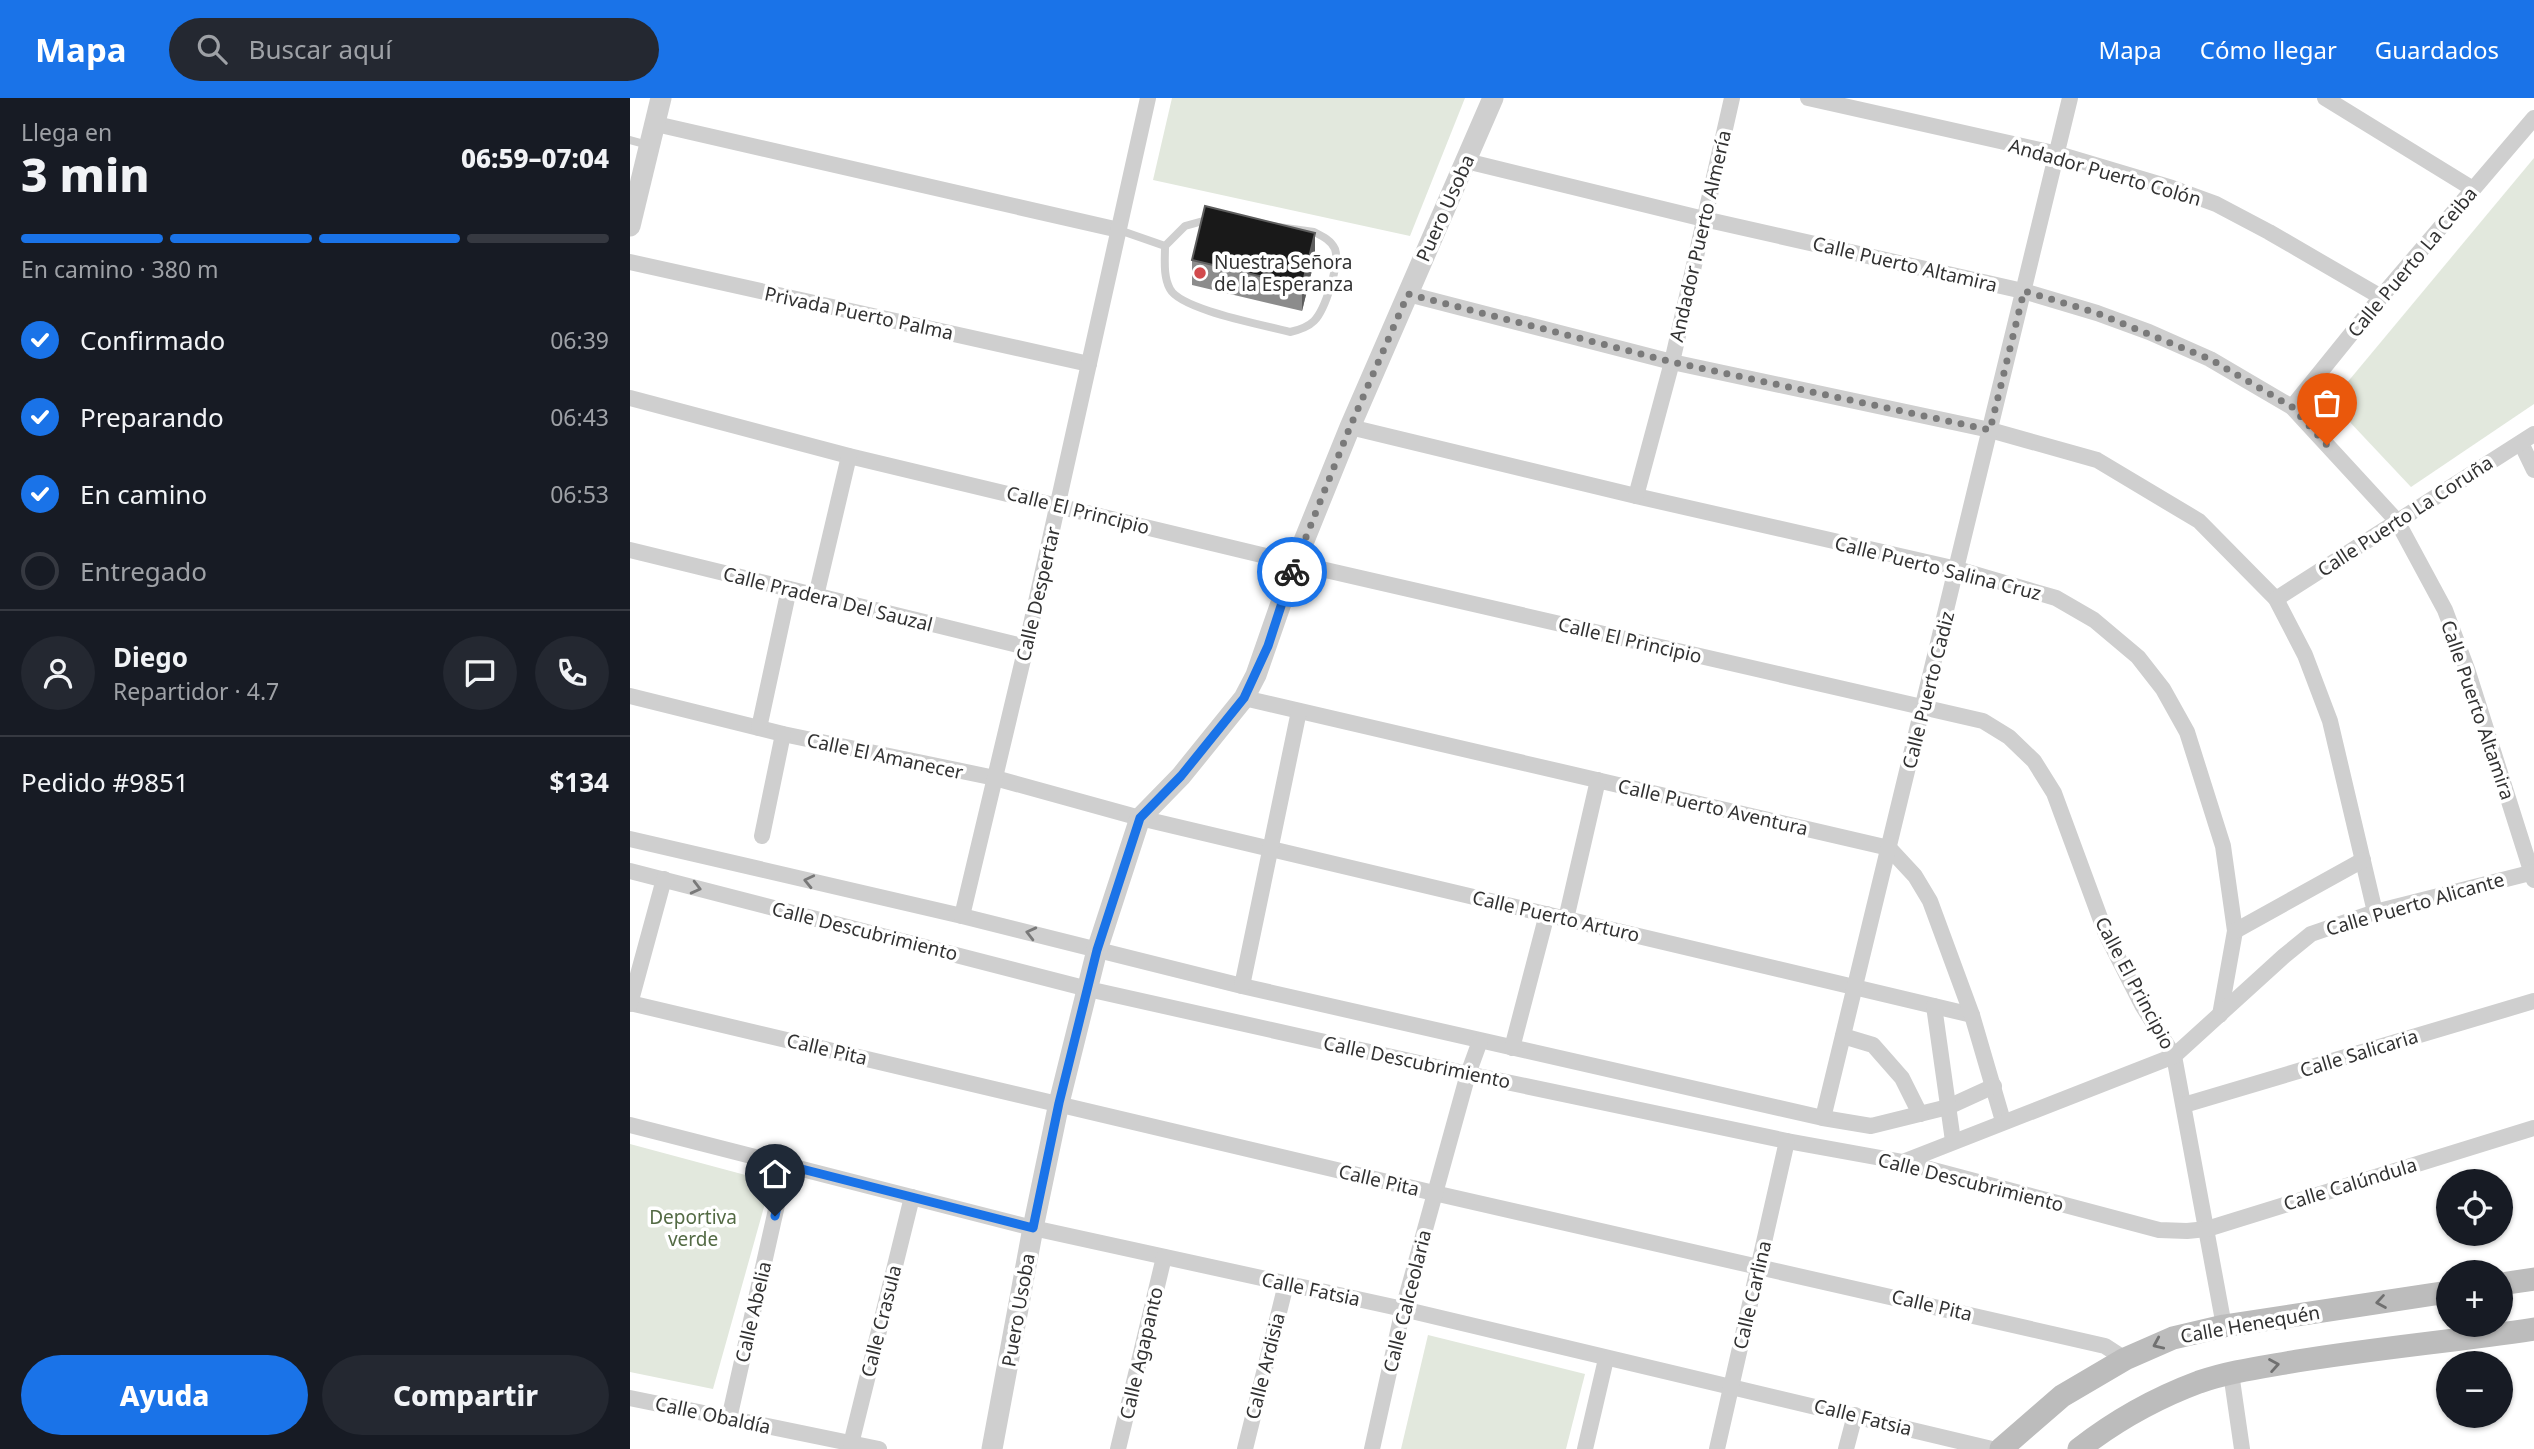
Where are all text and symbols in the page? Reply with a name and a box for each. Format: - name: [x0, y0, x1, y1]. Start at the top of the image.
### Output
- search box: [169, 18, 659, 81]
- text: Mapa: [35, 27, 127, 72]
- icon: search: [193, 30, 231, 68]
- text: Buscar aquí: [249, 31, 392, 67]
- text: Mapa: [2098, 33, 2162, 66]
- text: Cómo llegar: [2200, 33, 2337, 66]
- text: Guardados: [2375, 33, 2499, 66]
- text: Llega en: [21, 116, 112, 148]
- street label: Andador Puerto Almería: [1663, 128, 1737, 344]
- street label: Andador Puerto Colón: [2006, 132, 2204, 212]
- text: 06:59–07:04: [461, 140, 609, 176]
- text: 3 min: [21, 143, 150, 205]
- street label: Puero Usoba: [1410, 150, 1480, 266]
- street label: Calle Puerto La Ceiba: [2341, 181, 2483, 343]
- street label: Calle Puerto Altamira: [1810, 230, 2000, 298]
- place label: Nuestra Señora de la Esperanza: [1214, 249, 1353, 297]
- text: En camino · 380 m: [21, 253, 219, 285]
- marker: Nuestra Señora de la Esperanza: [1192, 265, 1208, 281]
- street label: Privada Puerto Palma: [762, 280, 956, 346]
- icon: check: [21, 321, 59, 359]
- text: Confirmado: [80, 322, 225, 358]
- text: 06:39: [550, 324, 609, 356]
- pin: [2297, 373, 2357, 445]
- icon: bag: [2308, 384, 2346, 422]
- icon: check: [21, 398, 59, 436]
- text: Preparando: [80, 399, 224, 435]
- text: 06:43: [550, 401, 609, 433]
- street label: Calle Puerto La Coruña: [2312, 449, 2498, 583]
- icon: check: [21, 475, 59, 513]
- text: En camino: [80, 476, 207, 512]
- text: 06:53: [550, 478, 609, 510]
- street label: Calle El Principio: [1004, 480, 1152, 540]
- street label: Calle Despertar: [1010, 524, 1066, 664]
- street label: Calle Puerto Salina Cruz: [1832, 530, 2044, 606]
- courier: [1257, 537, 1327, 607]
- text: Entregado: [80, 553, 207, 589]
- icon: bike: [1273, 553, 1311, 591]
- street label: Calle Pradera Del Sauzal: [721, 560, 935, 638]
- street label: Calle Puerto Cadiz: [1896, 608, 1960, 771]
- street label: Calle El Principio: [1556, 611, 1704, 669]
- street label: Calle Puerto Altamira: [2435, 617, 2521, 803]
- button: person: [21, 636, 95, 710]
- button: chat: [443, 636, 517, 710]
- button: phone: [535, 636, 609, 710]
- text: Diego: [113, 639, 188, 675]
- text: Repartidor · 4.7: [113, 675, 279, 707]
- street label: Calle El Amanecer: [804, 727, 966, 785]
- text: Pedido #9851: [21, 764, 189, 800]
- text: $134: [550, 764, 609, 800]
- street label: Calle Puerto Aventura: [1615, 772, 1811, 842]
- street label: Calle Puerto Alicante: [2323, 866, 2507, 942]
- one-way arrow: [803, 875, 815, 890]
- one-way arrow: [690, 879, 702, 894]
- street label: Calle Puerto Arturo: [1470, 884, 1642, 948]
- street label: Calle Descubrimiento: [769, 895, 961, 967]
- street label: Calle El Principio: [2089, 912, 2181, 1054]
- one-way arrow: [1025, 927, 1037, 941]
- street label: Calle Salicaria: [2297, 1023, 2421, 1083]
- street label: Calle Pita: [784, 1027, 870, 1071]
- street label: Calle Descubrimiento: [1321, 1029, 1513, 1095]
- pin: [745, 1144, 805, 1216]
- street label: Calle Descubrimiento: [1875, 1146, 2067, 1218]
- street label: Calle Calúndula: [2280, 1151, 2420, 1217]
- icon: home: [756, 1155, 794, 1193]
- street label: Calle Pita: [1336, 1158, 1422, 1202]
- map controls: [2436, 1169, 2513, 1428]
- button: locate: [2436, 1169, 2513, 1246]
- park label: Deportiva verde: [649, 1204, 737, 1252]
- street label: Calle Calceolaria: [1377, 1227, 1437, 1375]
- street label: Calle Carlina: [1727, 1238, 1777, 1352]
- street label: Puero Usoba: [995, 1251, 1041, 1369]
- street label: Calle Abelia: [729, 1259, 777, 1365]
- button: +: [2436, 1260, 2513, 1337]
- street label: Calle Crasula: [855, 1262, 907, 1380]
- street label: Calle Fatsia: [1259, 1266, 1363, 1312]
- street label: Calle Pita: [1889, 1283, 1975, 1327]
- street label: Calle Agapanto: [1113, 1284, 1169, 1422]
- one-way arrow: [2375, 1294, 2387, 1309]
- street label: Calle Henequén: [2178, 1299, 2322, 1349]
- street label: Calle Ardisia: [1239, 1310, 1291, 1422]
- one-way arrow: [2153, 1336, 2165, 1350]
- button: −: [2436, 1351, 2513, 1428]
- button: Ayuda: [21, 1355, 308, 1435]
- button: Compartir: [322, 1355, 609, 1435]
- one-way arrow: [2268, 1358, 2280, 1373]
- street label: Calle Obaldía: [653, 1390, 773, 1440]
- street label: Calle Fatsia: [1811, 1392, 1915, 1442]

